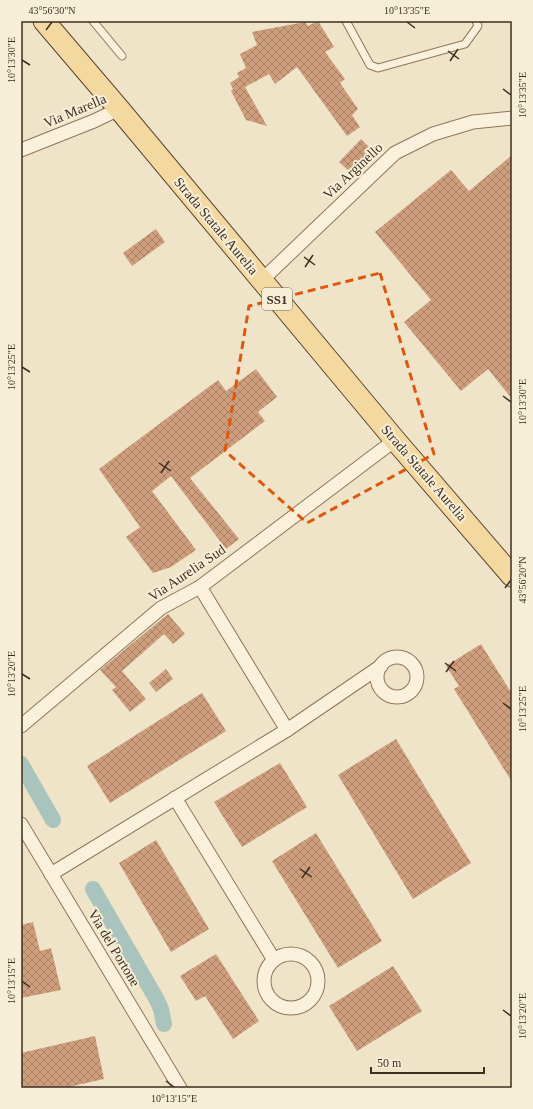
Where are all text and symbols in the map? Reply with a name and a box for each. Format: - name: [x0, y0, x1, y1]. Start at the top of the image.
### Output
- text: 43°56'30"N: [28, 5, 76, 16]
- text: 10°13'35"E: [384, 5, 430, 16]
- text: 10°13'30"E: [6, 37, 17, 83]
- text: 10°13'35"E: [517, 72, 528, 118]
- street label: Via Marella: [42, 91, 109, 131]
- street label: Via Arginello: [320, 140, 386, 202]
- street label: Strada Statale Aurelia: [171, 174, 261, 278]
- road number: SS1: [262, 288, 292, 310]
- text: 10°13'25"E: [6, 344, 17, 390]
- text: 10°13'30"E: [517, 379, 528, 425]
- street label: Strada Statale Aurelia: [378, 422, 470, 525]
- street label: Via Aurelia Sud: [146, 542, 228, 604]
- text: 43°56'20"N: [517, 556, 528, 604]
- text: 10°13'20"E: [6, 651, 17, 697]
- text: 10°13'25"E: [517, 686, 528, 732]
- street label: Via del Portone: [85, 907, 143, 989]
- text: 10°13'15"E: [6, 958, 17, 1004]
- text: 10°13'20"E: [517, 993, 528, 1039]
- scale bar: [371, 1049, 484, 1075]
- text: 50 m: [377, 1056, 402, 1070]
- text: 10°13'15"E: [151, 1093, 197, 1104]

